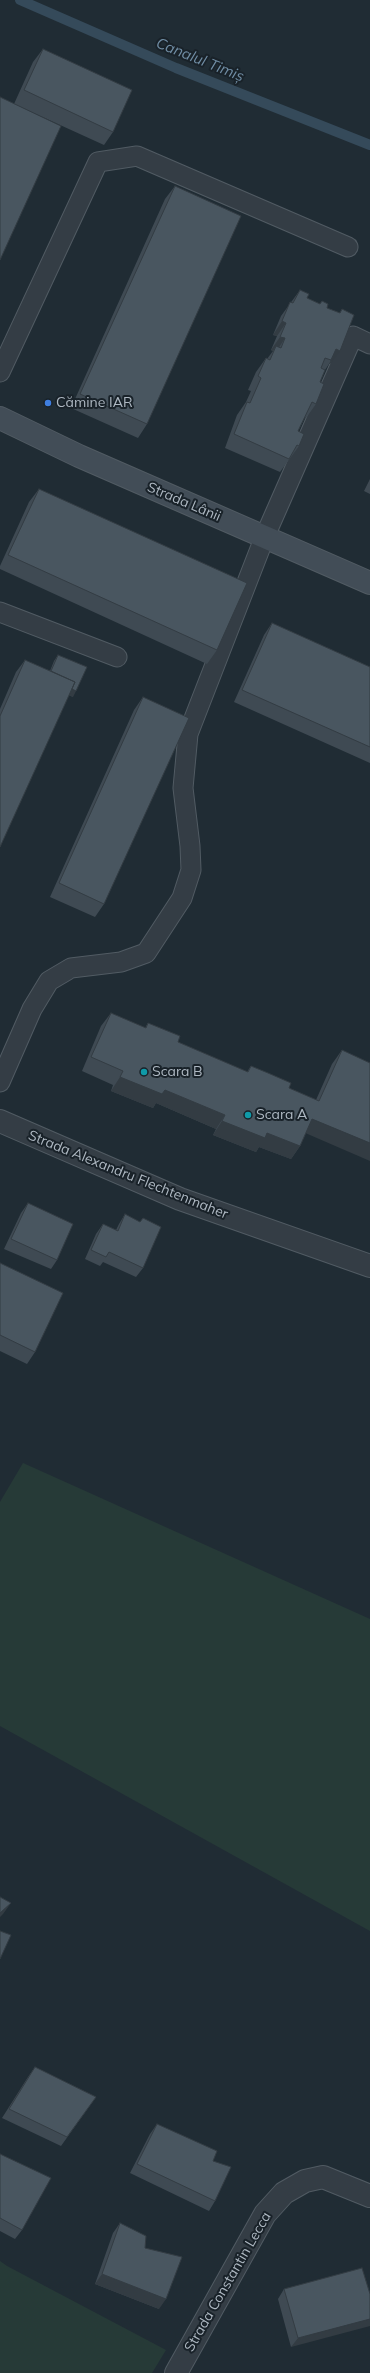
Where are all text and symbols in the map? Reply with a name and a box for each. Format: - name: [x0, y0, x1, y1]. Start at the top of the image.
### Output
- water label: Canalul Timiș: [153, 34, 247, 86]
- place label: Cămine IAR: [56, 395, 133, 411]
- marker: Cămine IAR: [43, 398, 53, 408]
- street label: Strada Lânii: [145, 479, 223, 525]
- place label: Scara B: [152, 1064, 203, 1080]
- marker: Scara B: [139, 1067, 149, 1077]
- place label: Scara A: [256, 1107, 307, 1123]
- marker: Scara A: [243, 1110, 253, 1120]
- street label: Strada Alexandru Flechtenmaher: [26, 1127, 230, 1223]
- street label: Strada Constantin Lecca: [181, 2209, 275, 2355]

